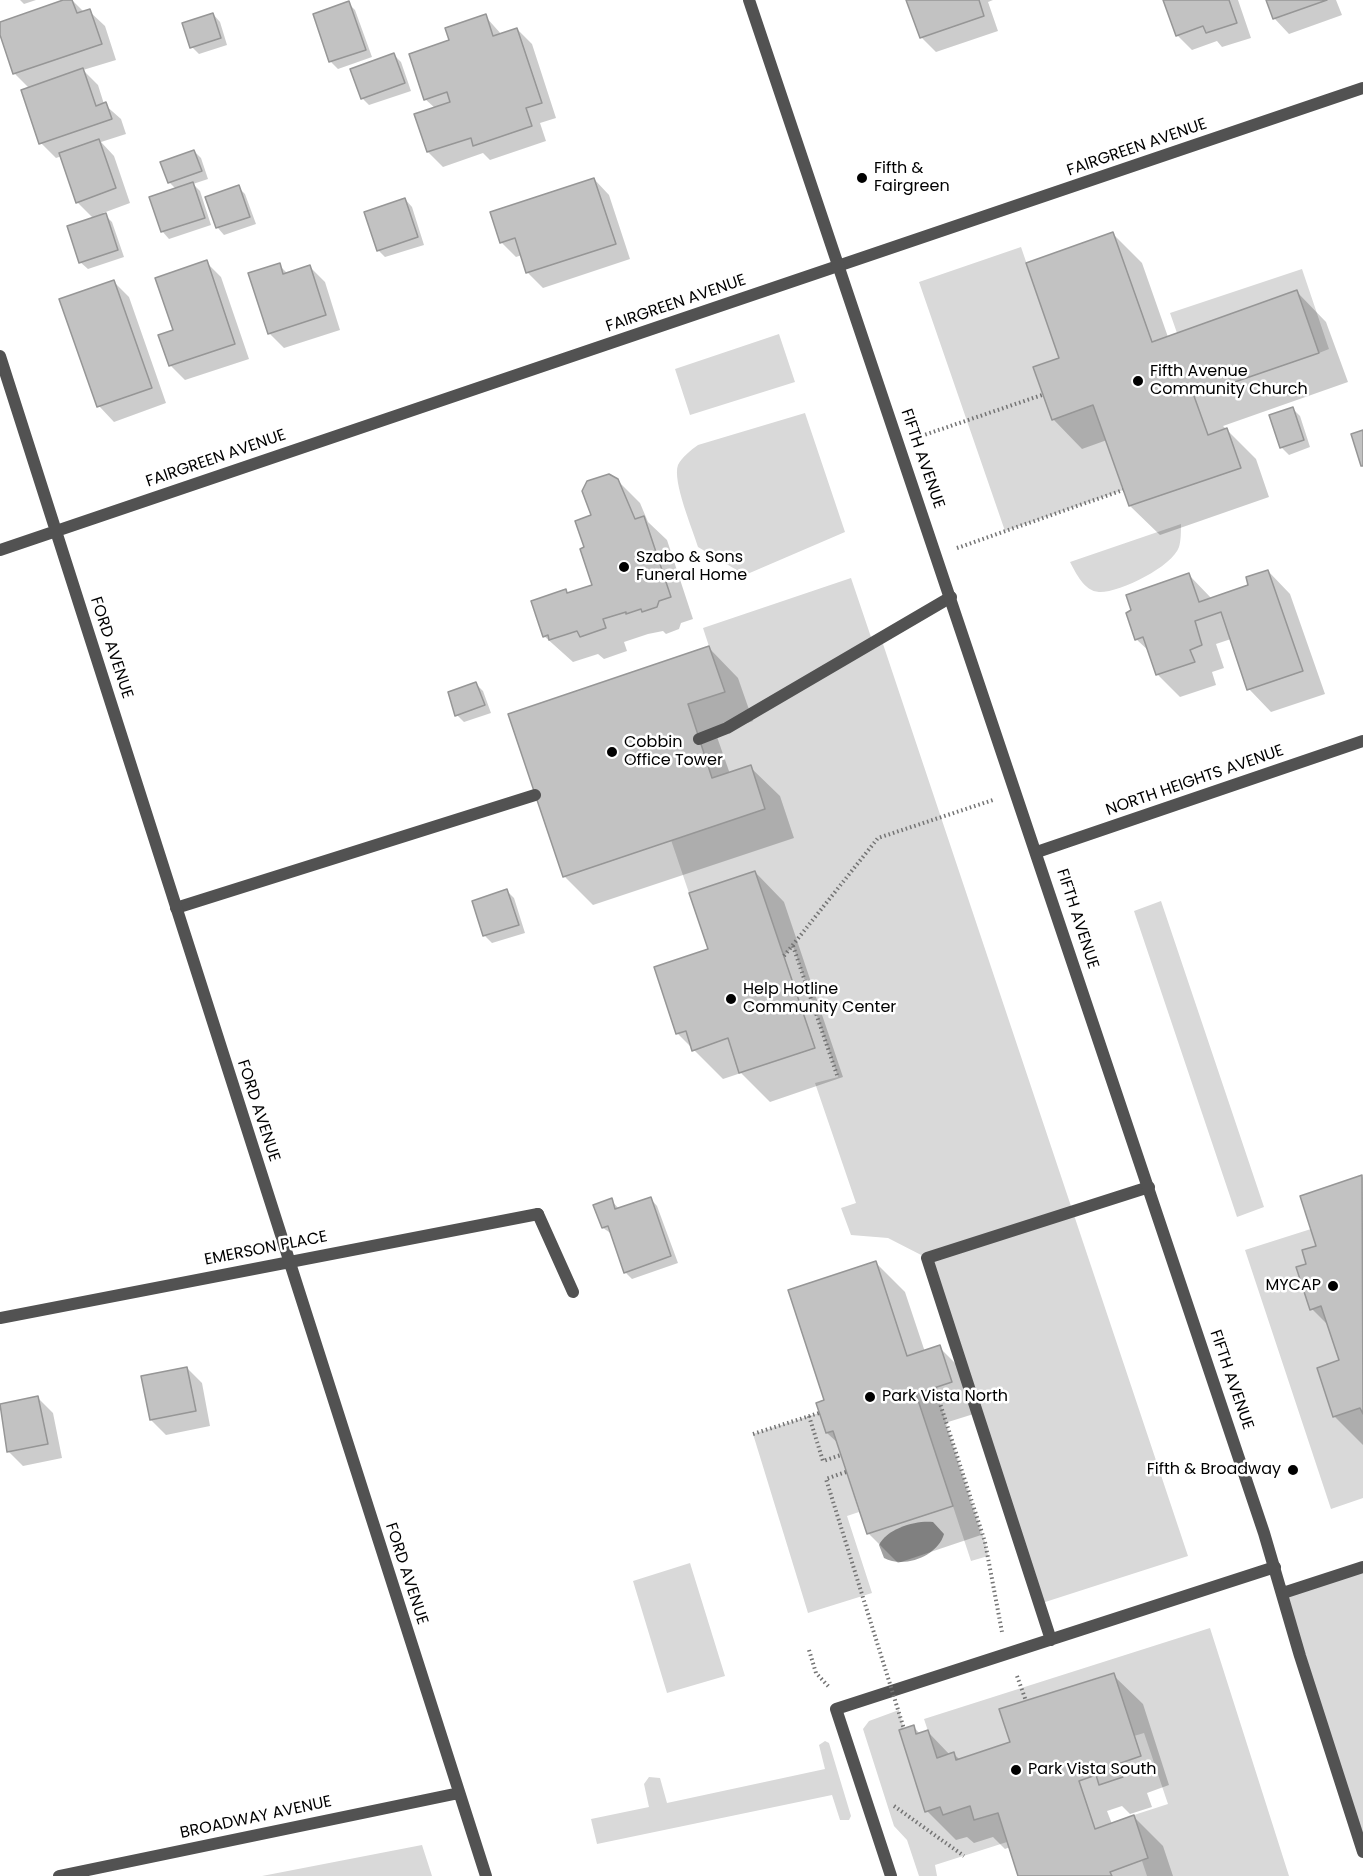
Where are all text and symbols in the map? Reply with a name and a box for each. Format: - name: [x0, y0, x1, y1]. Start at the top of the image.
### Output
- street label: FAIRGREEN AVENUE: [1065, 115, 1209, 181]
- place label: Fifth & Fairgreen: [874, 159, 950, 197]
- marker: Fifth & Fairgreen: [855, 171, 869, 185]
- street label: FAIRGREEN AVENUE: [604, 271, 748, 337]
- place label: Fifth Avenue Community Church: [1150, 362, 1308, 400]
- marker: Fifth Avenue Community Church: [1131, 374, 1145, 388]
- street label: FIFTH AVENUE: [896, 407, 948, 511]
- street label: FAIRGREEN AVENUE: [144, 426, 288, 492]
- place label: Szabo & Sons Funeral Home: [636, 548, 747, 586]
- marker: Szabo & Sons Funeral Home: [617, 560, 631, 574]
- street label: FORD AVENUE: [85, 595, 137, 701]
- place label: Cobbin Office Tower: [624, 733, 723, 771]
- street label: NORTH HEIGHTS AVENUE: [1104, 742, 1286, 820]
- marker: Cobbin Office Tower: [605, 745, 619, 759]
- street label: FIFTH AVENUE: [1052, 867, 1102, 971]
- place label: Help Hotline Community Center: [743, 980, 896, 1018]
- marker: Help Hotline Community Center: [724, 992, 738, 1006]
- street label: FORD AVENUE: [232, 1058, 284, 1164]
- street label: EMERSON PLACE: [203, 1228, 329, 1270]
- place label: MYCAP: [1265, 1276, 1321, 1296]
- marker: MYCAP: [1326, 1279, 1340, 1293]
- street label: FIFTH AVENUE: [1205, 1328, 1257, 1432]
- place label: Park Vista North: [882, 1387, 1008, 1407]
- marker: Park Vista North: [863, 1390, 877, 1404]
- place label: Fifth & Broadway: [1147, 1460, 1281, 1480]
- marker: Fifth & Broadway: [1286, 1463, 1300, 1477]
- street label: FORD AVENUE: [380, 1521, 432, 1627]
- place label: Park Vista South: [1028, 1760, 1157, 1780]
- marker: Park Vista South: [1009, 1763, 1023, 1777]
- street label: BROADWAY AVENUE: [179, 1793, 333, 1843]

